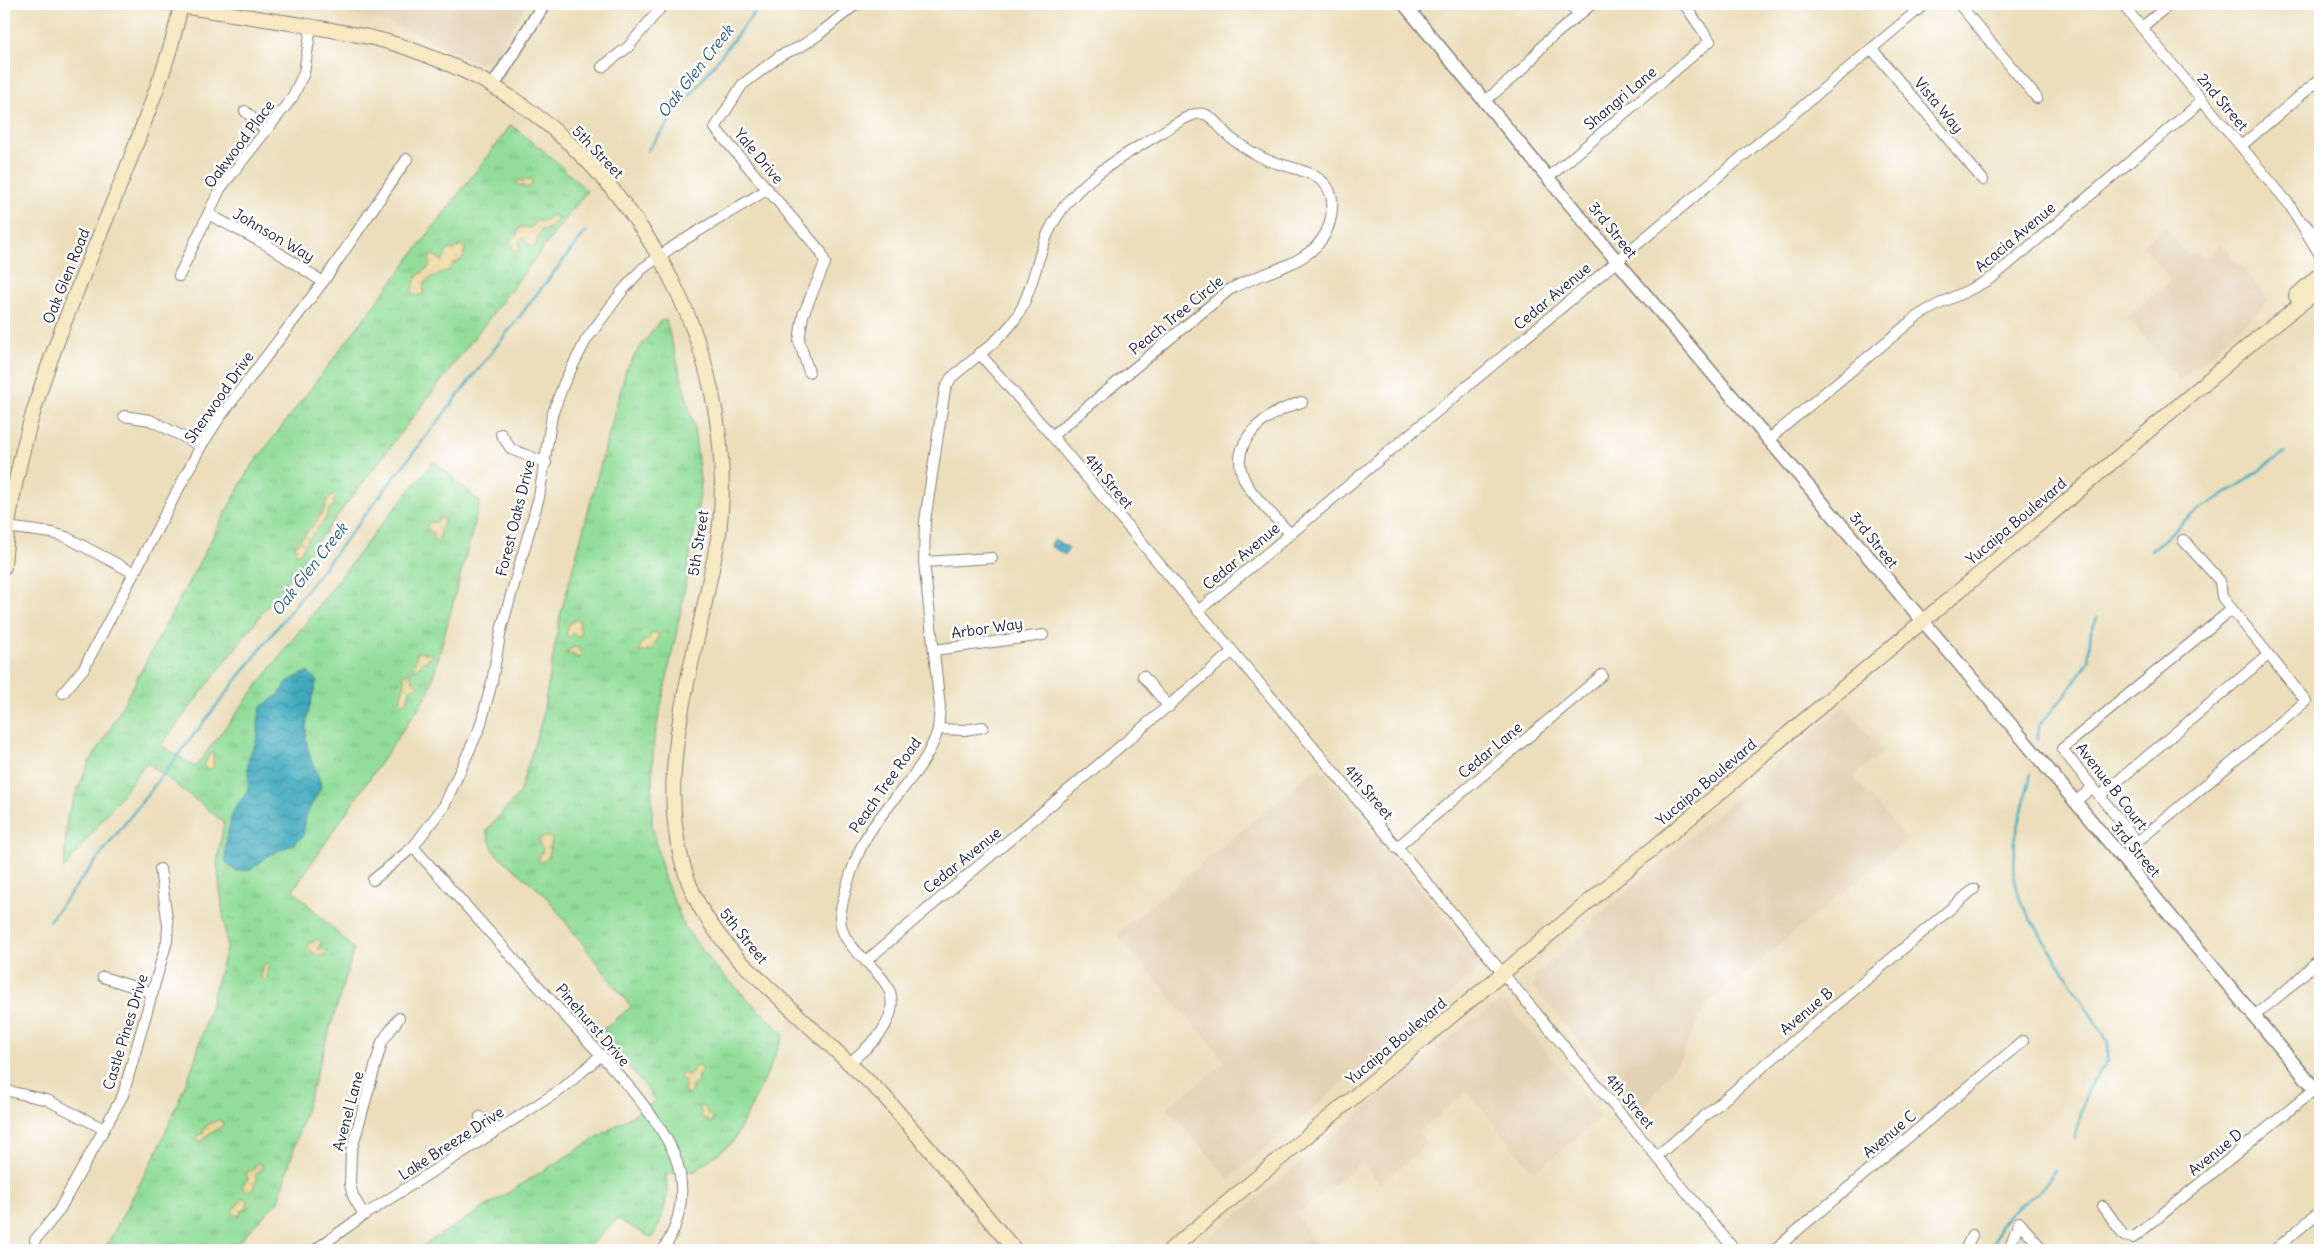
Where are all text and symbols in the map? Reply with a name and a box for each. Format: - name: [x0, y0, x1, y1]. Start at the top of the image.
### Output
- water label: Oak Glen Creek: [653, 19, 739, 121]
- street label: Shangri Lane: [1580, 62, 1660, 134]
- street label: 2nd Street: [2193, 69, 2253, 135]
- street label: Vista Way: [1910, 73, 1968, 137]
- street label: Oakwood Place: [200, 96, 278, 192]
- street label: 5th Street: [568, 122, 628, 182]
- street label: Yale Drive: [730, 124, 788, 188]
- street label: 3rd Street: [1585, 198, 1641, 262]
- street label: Acacia Avenue: [1971, 198, 2059, 276]
- street label: Johnson Way: [230, 204, 318, 266]
- street label: Oak Glen Road: [38, 225, 94, 326]
- street label: Cedar Avenue: [1510, 258, 1594, 334]
- street label: Peach Tree Circle: [1125, 271, 1227, 359]
- street label: Sherwood Drive: [180, 347, 258, 447]
- street label: 4th Street: [1081, 450, 1137, 512]
- street label: Forest Oaks Drive: [491, 458, 539, 578]
- street label: Yucaipa Boulevard: [1962, 473, 2070, 569]
- street label: 3rd Street: [1846, 508, 1902, 572]
- street label: 5th Street: [683, 509, 713, 577]
- water label: Oak Glen Creek: [267, 517, 353, 619]
- street label: Cedar Avenue: [1199, 518, 1283, 594]
- street label: Arbor Way: [950, 614, 1024, 642]
- street label: Cedar Lane: [1454, 718, 1526, 782]
- street label: Peach Tree Road: [845, 733, 925, 836]
- street label: Yucaipa Boulevard: [1652, 734, 1760, 830]
- street label: Avenue B Court: [2072, 739, 2152, 833]
- street label: 4th Street: [1341, 761, 1397, 823]
- street label: 3rd Street: [2107, 817, 2165, 881]
- street label: Cedar Avenue: [919, 823, 1005, 897]
- street label: 5th Street: [716, 904, 772, 968]
- street label: Castle Pines Drive: [98, 972, 152, 1092]
- street label: Pinehurst Drive: [552, 980, 634, 1070]
- street label: Avenue B: [1775, 983, 1837, 1039]
- street label: Yucaipa Boulevard: [1342, 993, 1450, 1089]
- street label: Avenel Lane: [328, 1069, 368, 1153]
- street label: 4th Street: [1602, 1070, 1658, 1132]
- street label: Lake Breeze Drive: [395, 1102, 507, 1184]
- street label: Avenue C: [1858, 1106, 1920, 1162]
- street label: Avenue D: [2184, 1124, 2246, 1180]

